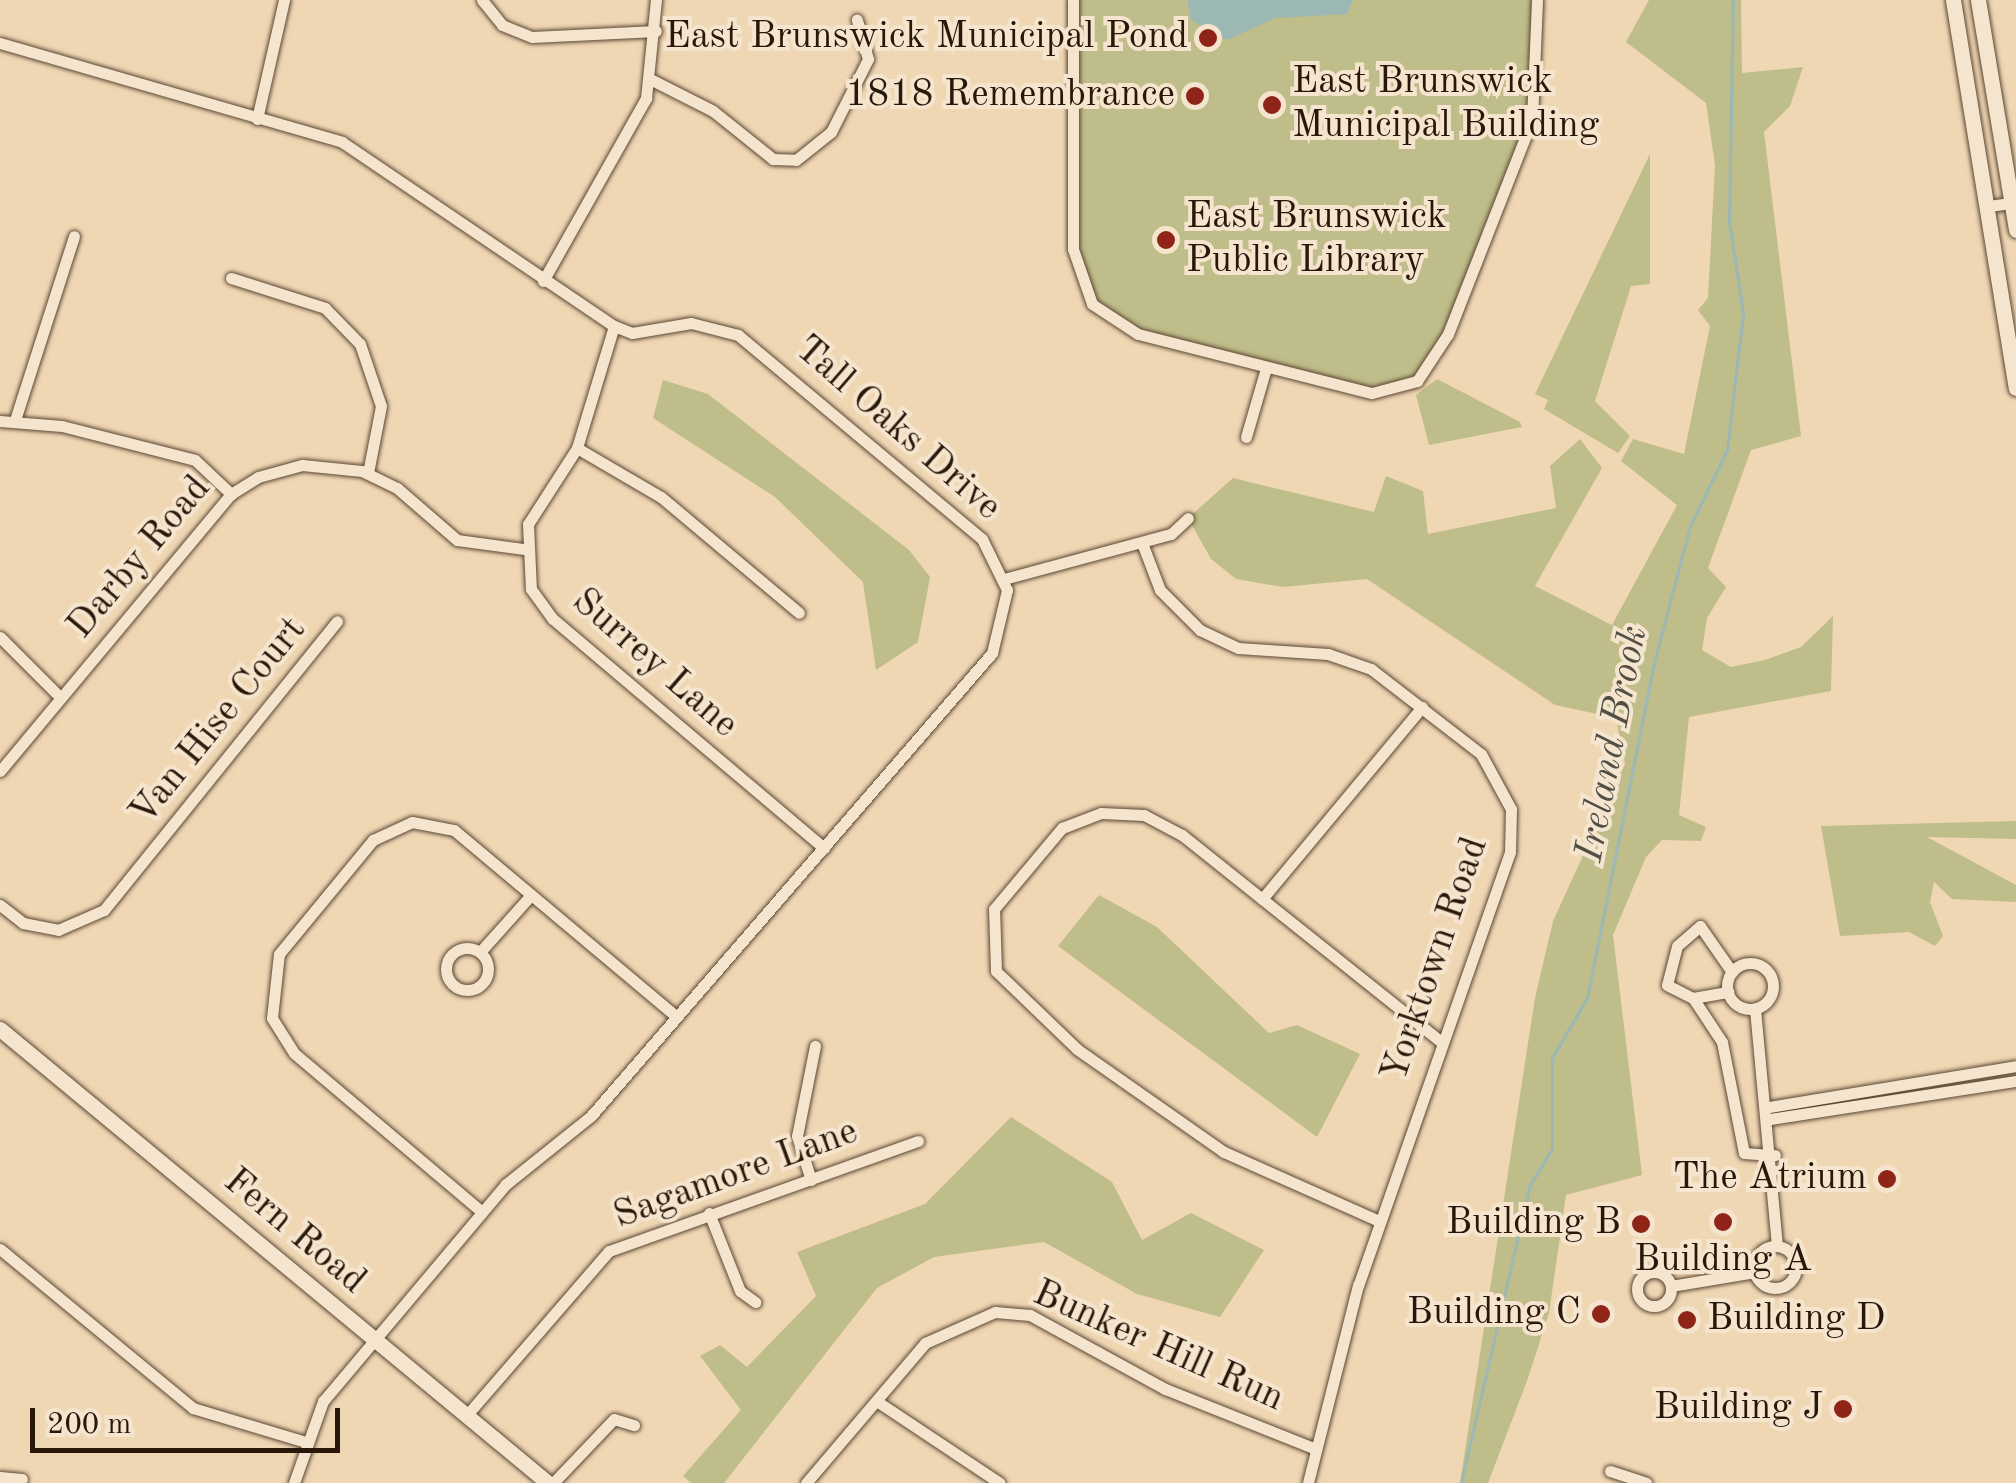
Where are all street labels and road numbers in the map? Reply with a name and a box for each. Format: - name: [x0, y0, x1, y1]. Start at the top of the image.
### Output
- street label: Tall Oaks Drive: [784, 327, 1010, 531]
- street label: Darby Road: [59, 467, 221, 649]
- street label: Surrey Lane: [561, 579, 747, 749]
- street label: Van Hise Court: [121, 609, 317, 835]
- street label: Yorktown Road: [1373, 832, 1499, 1088]
- street label: Sagamore Lane: [608, 1110, 864, 1240]
- street label: Fern Road: [214, 1159, 374, 1305]
- street label: Bunker Hill Run: [1025, 1271, 1291, 1423]

